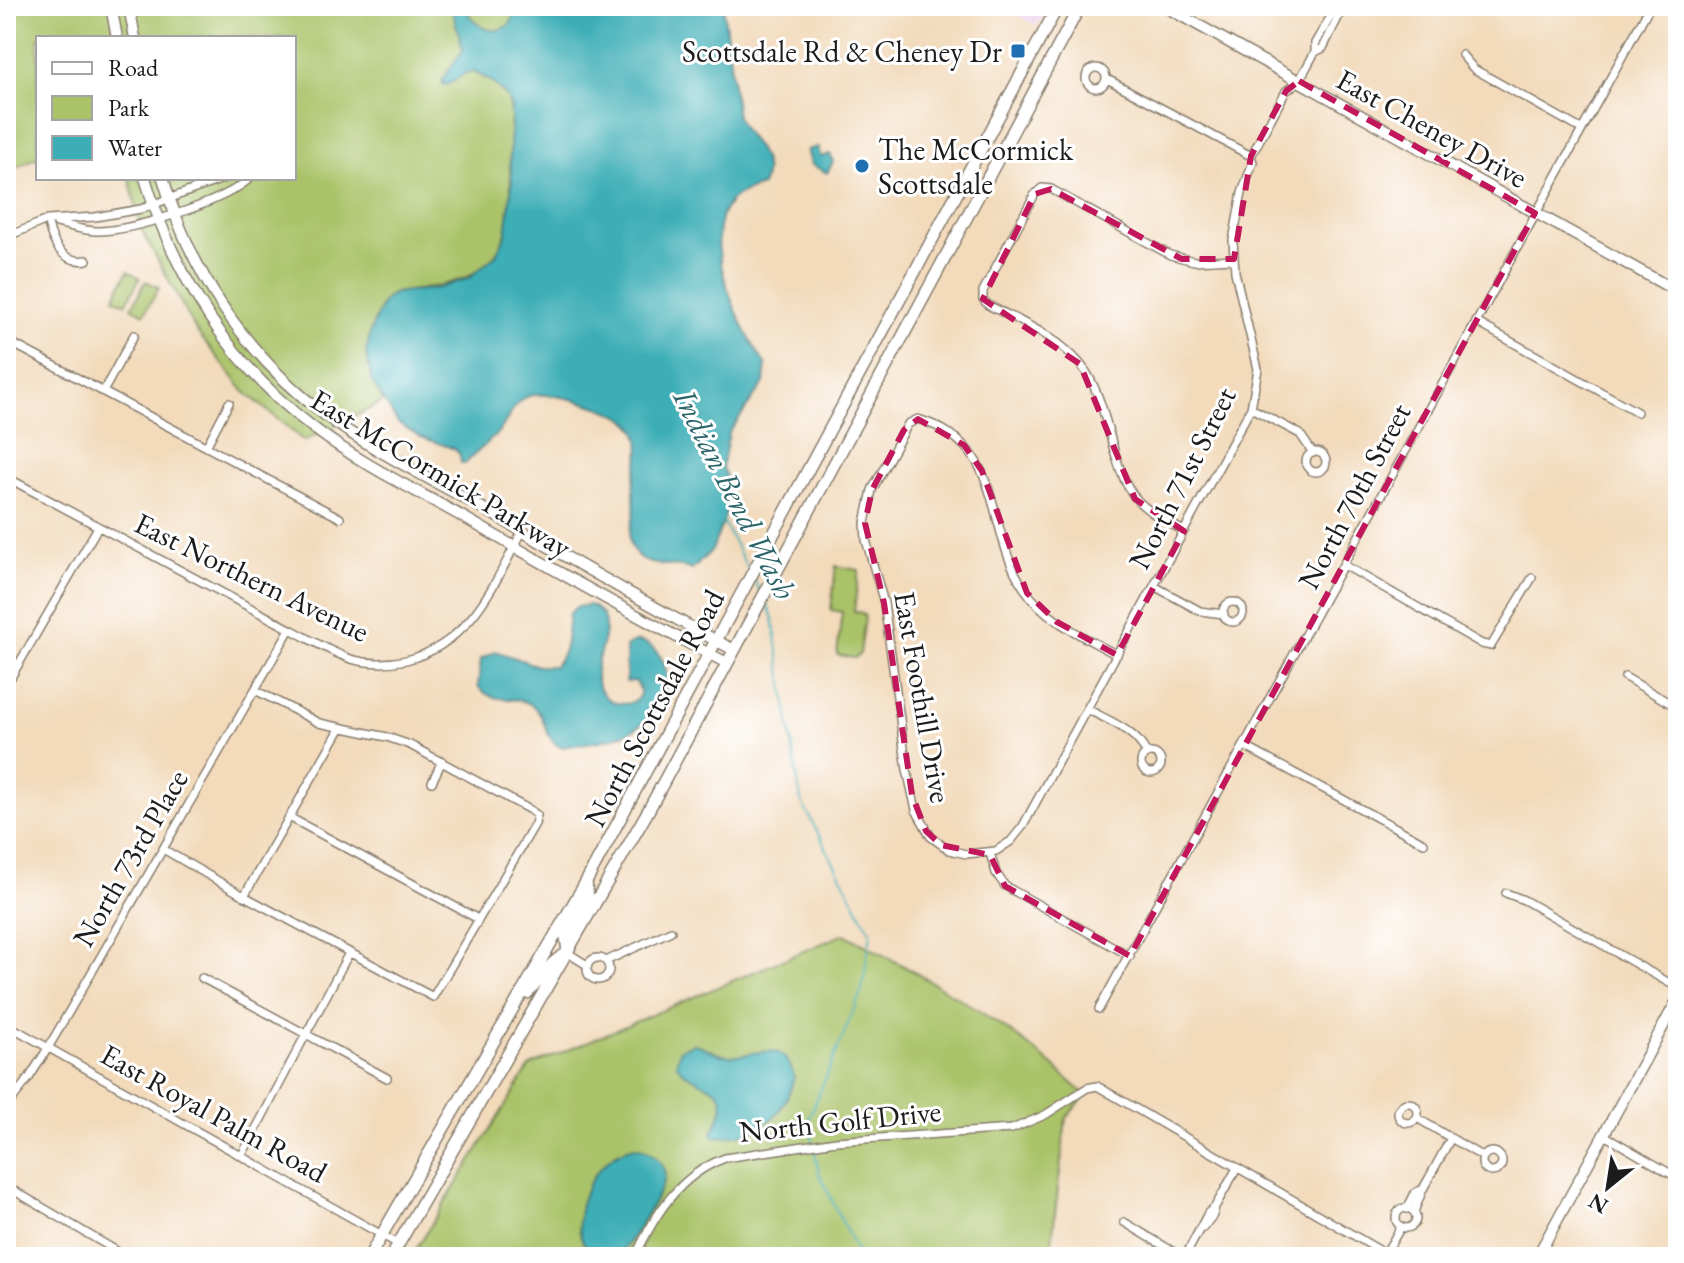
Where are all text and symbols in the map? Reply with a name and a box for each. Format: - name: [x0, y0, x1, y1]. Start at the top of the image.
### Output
- place label: Scottsdale Rd & Cheney Dr: [682, 32, 1002, 71]
- legend: [36, 36, 296, 180]
- marker: Scottsdale Rd & Cheney Dr: [1009, 42, 1027, 60]
- text: Road: [108, 52, 159, 83]
- street label: East Cheney Drive: [1330, 59, 1534, 197]
- text: Park: [108, 92, 150, 123]
- place label: The McCormick Scottsdale: [878, 130, 1074, 203]
- text: Water: [108, 132, 162, 163]
- marker: The McCormick Scottsdale: [853, 157, 871, 175]
- street label: East McCormick Parkway: [304, 380, 579, 567]
- street label: North 71st Street: [1119, 380, 1245, 576]
- water label: Indian Bend Wash: [663, 381, 806, 607]
- street label: North 70th Street: [1289, 396, 1420, 596]
- street label: East Northern Avenue: [128, 503, 376, 651]
- street label: North Scottsdale Road: [575, 582, 733, 833]
- street label: East Foothill Drive: [885, 588, 961, 806]
- street label: North 73rd Place: [63, 762, 197, 954]
- street label: East Royal Palm Road: [94, 1035, 335, 1192]
- street label: North Golf Drive: [737, 1091, 943, 1151]
- north arrow: [1568, 1147, 1648, 1227]
- text: N: [1583, 1187, 1613, 1221]

